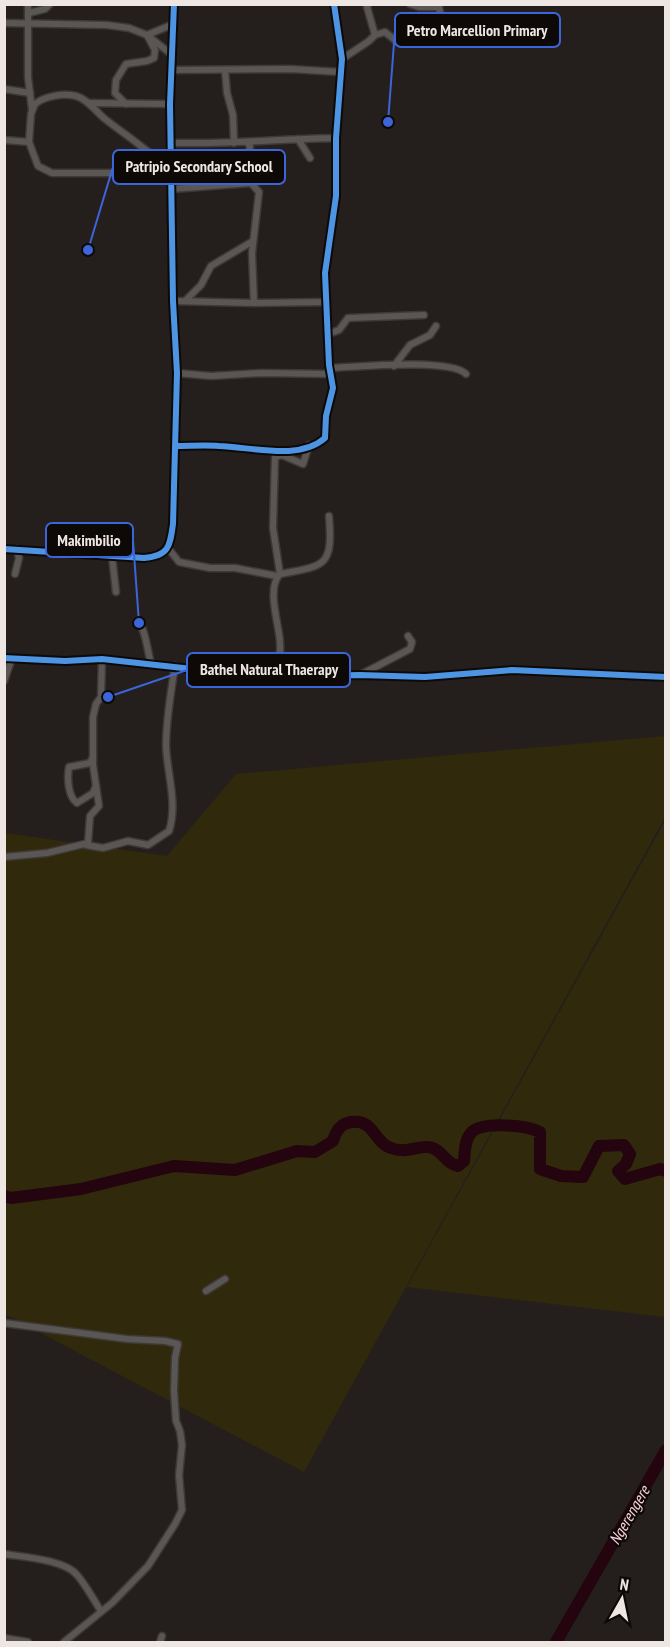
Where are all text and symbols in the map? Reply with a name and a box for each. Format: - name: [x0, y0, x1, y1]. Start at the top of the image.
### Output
- callout: Petro Marcellion Primary: [395, 13, 560, 47]
- text: Petro Marcellion Primary: [407, 20, 548, 40]
- callout: Patripio Secondary School: [113, 150, 285, 184]
- text: Patripio Secondary School: [125, 156, 273, 176]
- callout: Makimbilio: [46, 523, 133, 557]
- text: Makimbilio: [57, 530, 121, 550]
- callout: Bathel Natural Thaerapy: [187, 653, 350, 687]
- text: Bathel Natural Thaerapy: [200, 659, 339, 679]
- water label: Ngerengere: [604, 1481, 655, 1548]
- north arrow: [592, 1569, 652, 1629]
- text: N: [619, 1574, 630, 1595]

